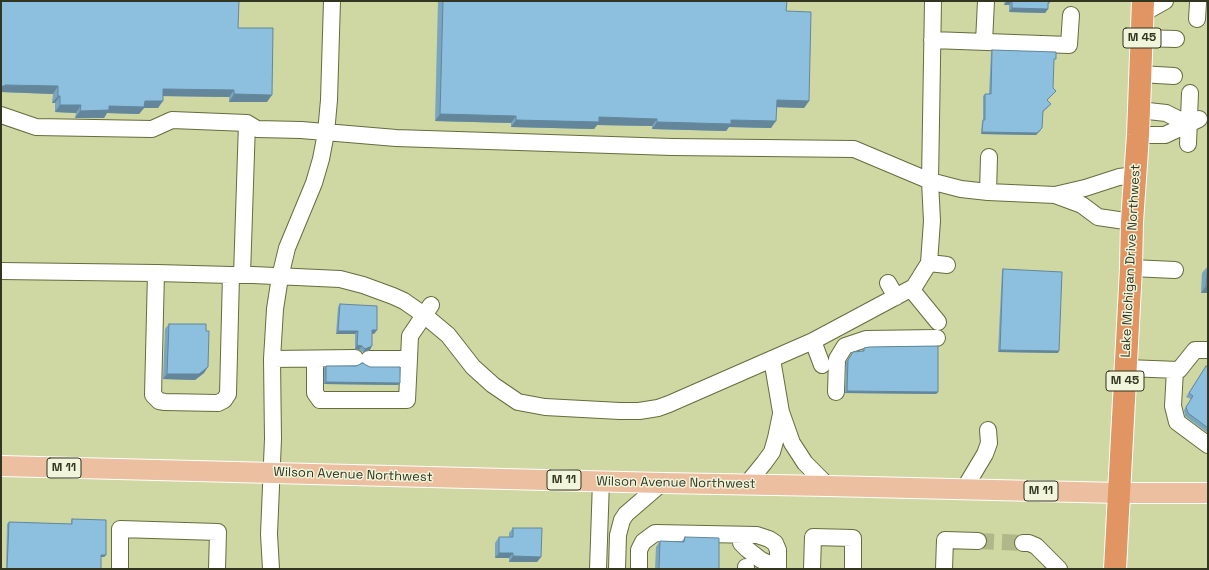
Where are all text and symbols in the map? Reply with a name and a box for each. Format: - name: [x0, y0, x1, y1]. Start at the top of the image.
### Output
- road number: M 45: [1123, 28, 1161, 48]
- street label: Lake Michigan Drive Northwest: [1118, 164, 1144, 358]
- road number: M 45: [1106, 371, 1144, 391]
- road number: M 11: [47, 458, 81, 478]
- street label: Wilson Avenue Northwest: [273, 464, 433, 486]
- road number: M 11: [547, 470, 581, 490]
- street label: Wilson Avenue Northwest: [596, 474, 756, 492]
- road number: M 11: [1024, 481, 1058, 501]

